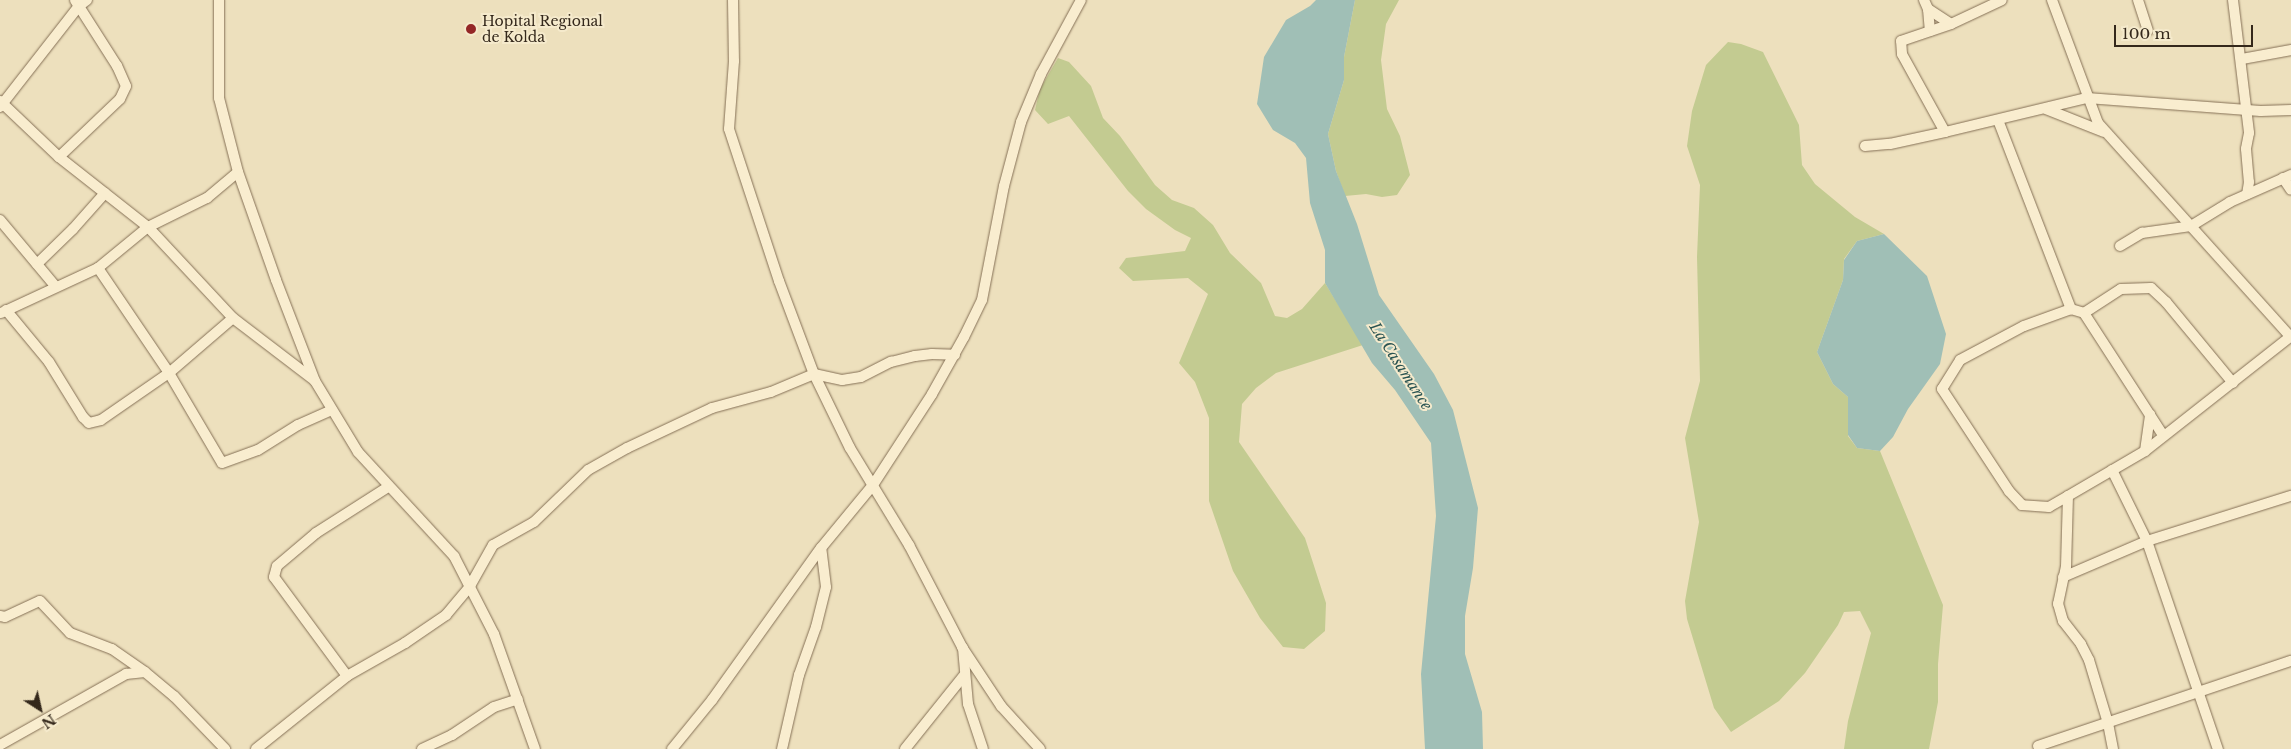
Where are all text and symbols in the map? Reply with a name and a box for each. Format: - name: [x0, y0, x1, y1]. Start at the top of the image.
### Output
- place label: Hopital Regional de Kolda: [482, 13, 603, 46]
- scale bar: [2116, 15, 2255, 47]
- marker: Hopital Regional de Kolda: [464, 22, 478, 36]
- text: 100 m: [2122, 24, 2171, 43]
- water label: La Casamance: [1366, 319, 1436, 413]
- north arrow: [15, 684, 65, 734]
- text: N: [38, 710, 59, 732]

